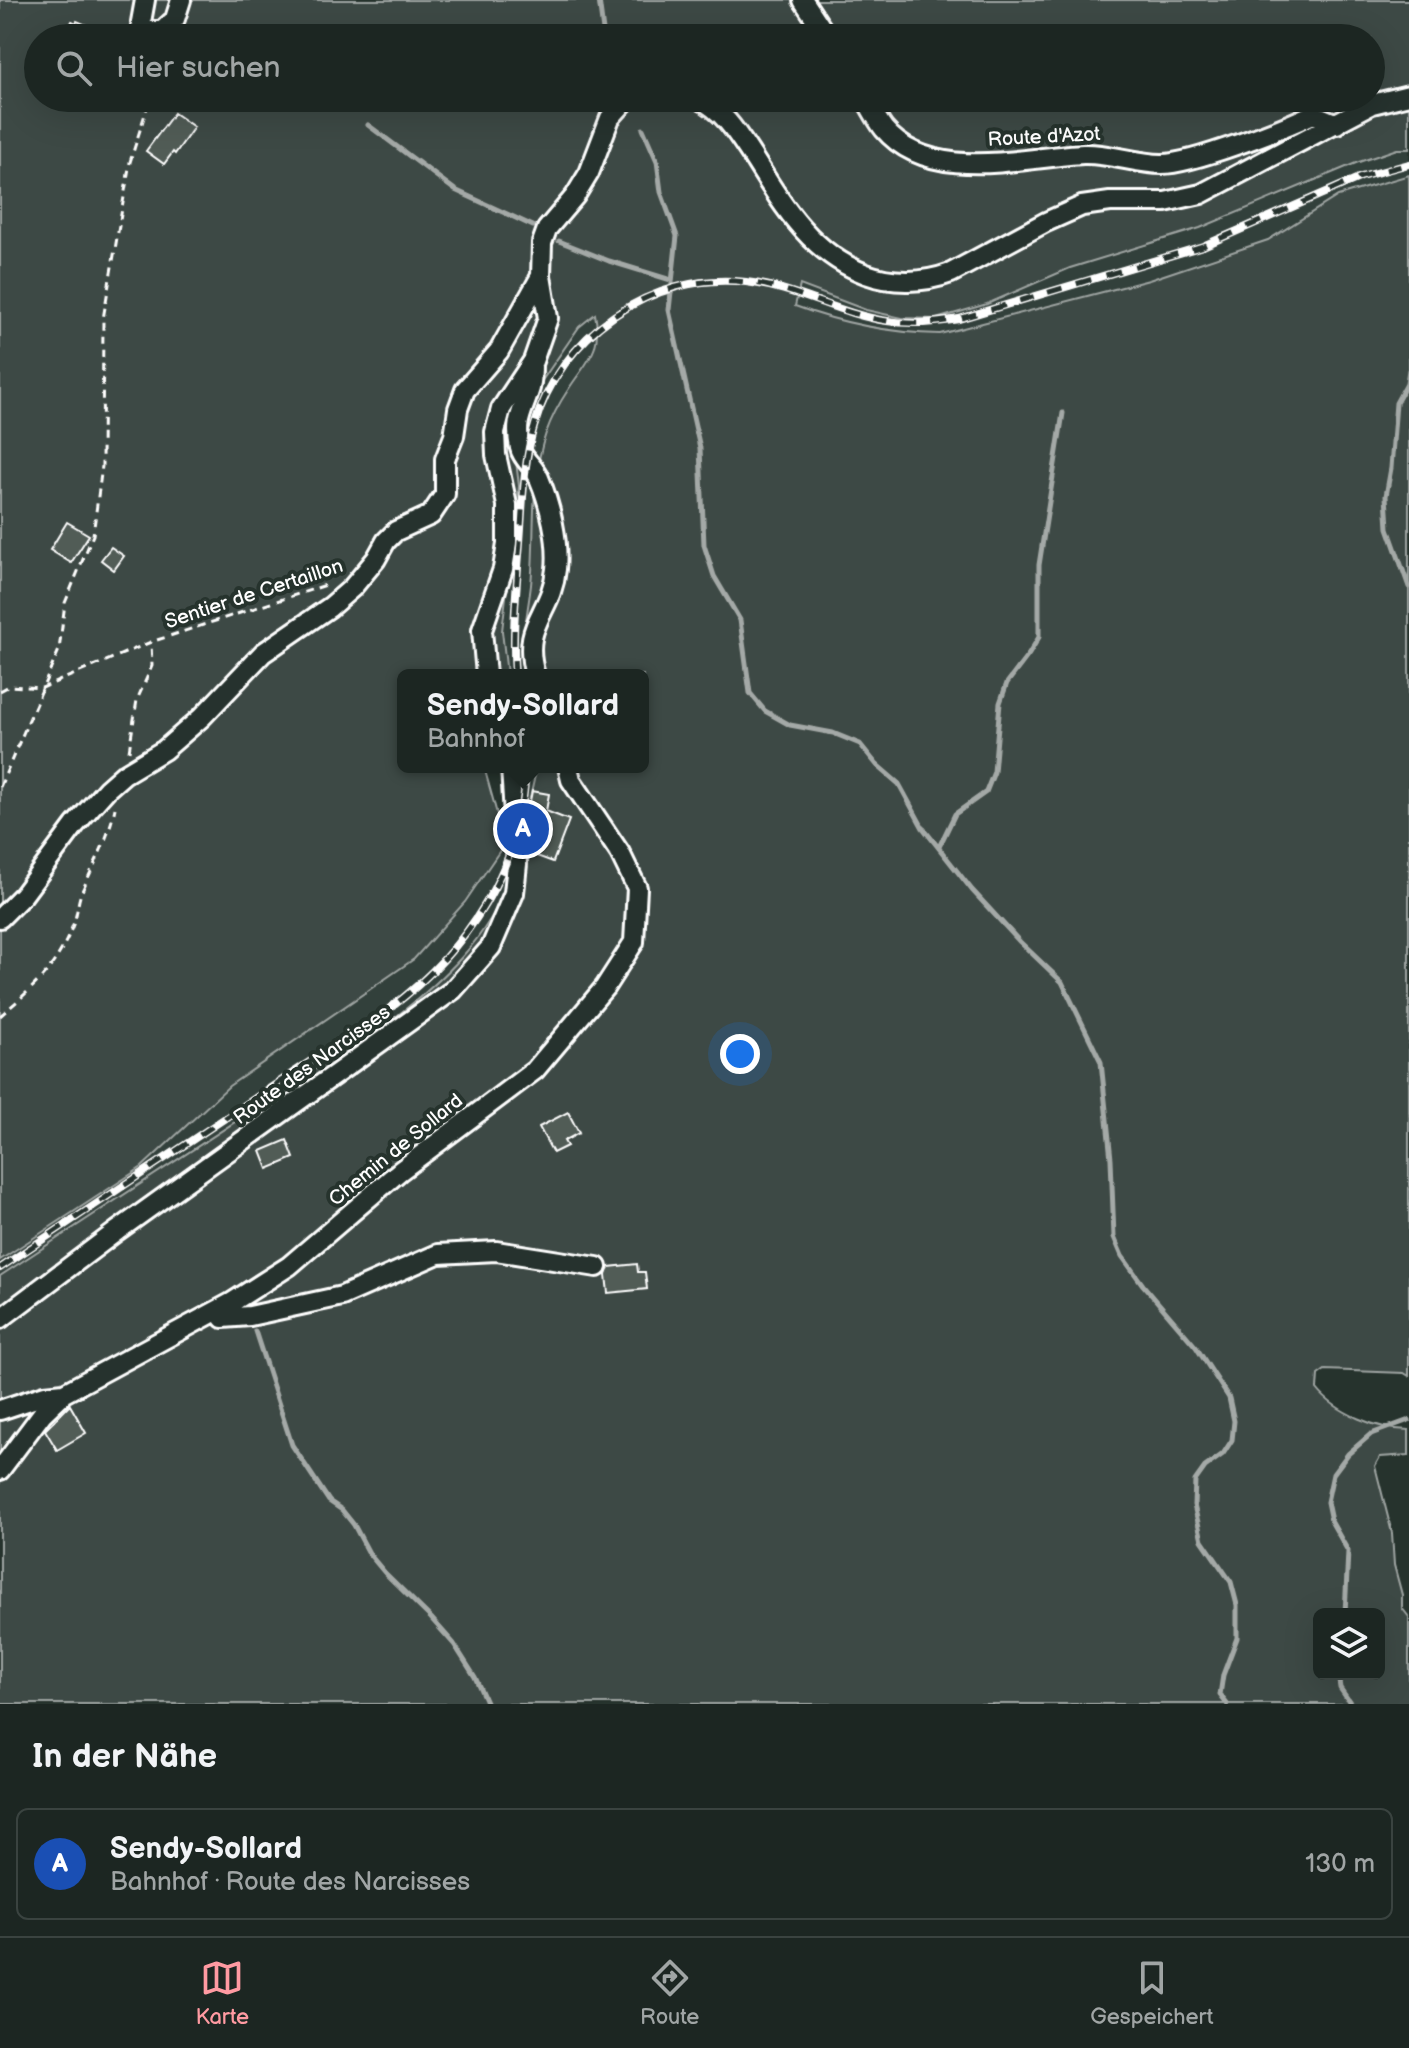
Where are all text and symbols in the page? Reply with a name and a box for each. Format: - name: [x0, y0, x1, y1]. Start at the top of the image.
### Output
- search box: [24, 24, 1385, 112]
- icon: search: [52, 46, 96, 90]
- text: Hier suchen: [116, 50, 281, 86]
- street label: Route d'Azot: [987, 122, 1101, 152]
- street label: Sentier de Certaillon: [162, 554, 346, 634]
- popup: [397, 669, 649, 773]
- text: Sendy-Sollard: [427, 688, 619, 724]
- text: Bahnhof: [427, 724, 526, 755]
- pin: A: [497, 799, 549, 859]
- street label: Route des Narcisses: [229, 1000, 395, 1130]
- your location: [720, 1034, 760, 1074]
- street label: Chemin de Sollard: [324, 1089, 468, 1211]
- map controls: [1313, 1608, 1385, 1680]
- button: layers: [1313, 1608, 1385, 1680]
- text: In der Nähe: [32, 1736, 217, 1777]
- text: Sendy-Sollard: [110, 1831, 302, 1867]
- text: A: [52, 1849, 68, 1880]
- text: 130 m: [1305, 1849, 1375, 1880]
- text: Bahnhof · Route des Narcisses: [110, 1867, 470, 1898]
- tab: Karte: [195, 1956, 249, 2031]
- tab: Route: [640, 1956, 699, 2031]
- tab: Gespeichert: [1090, 1956, 1214, 2031]

